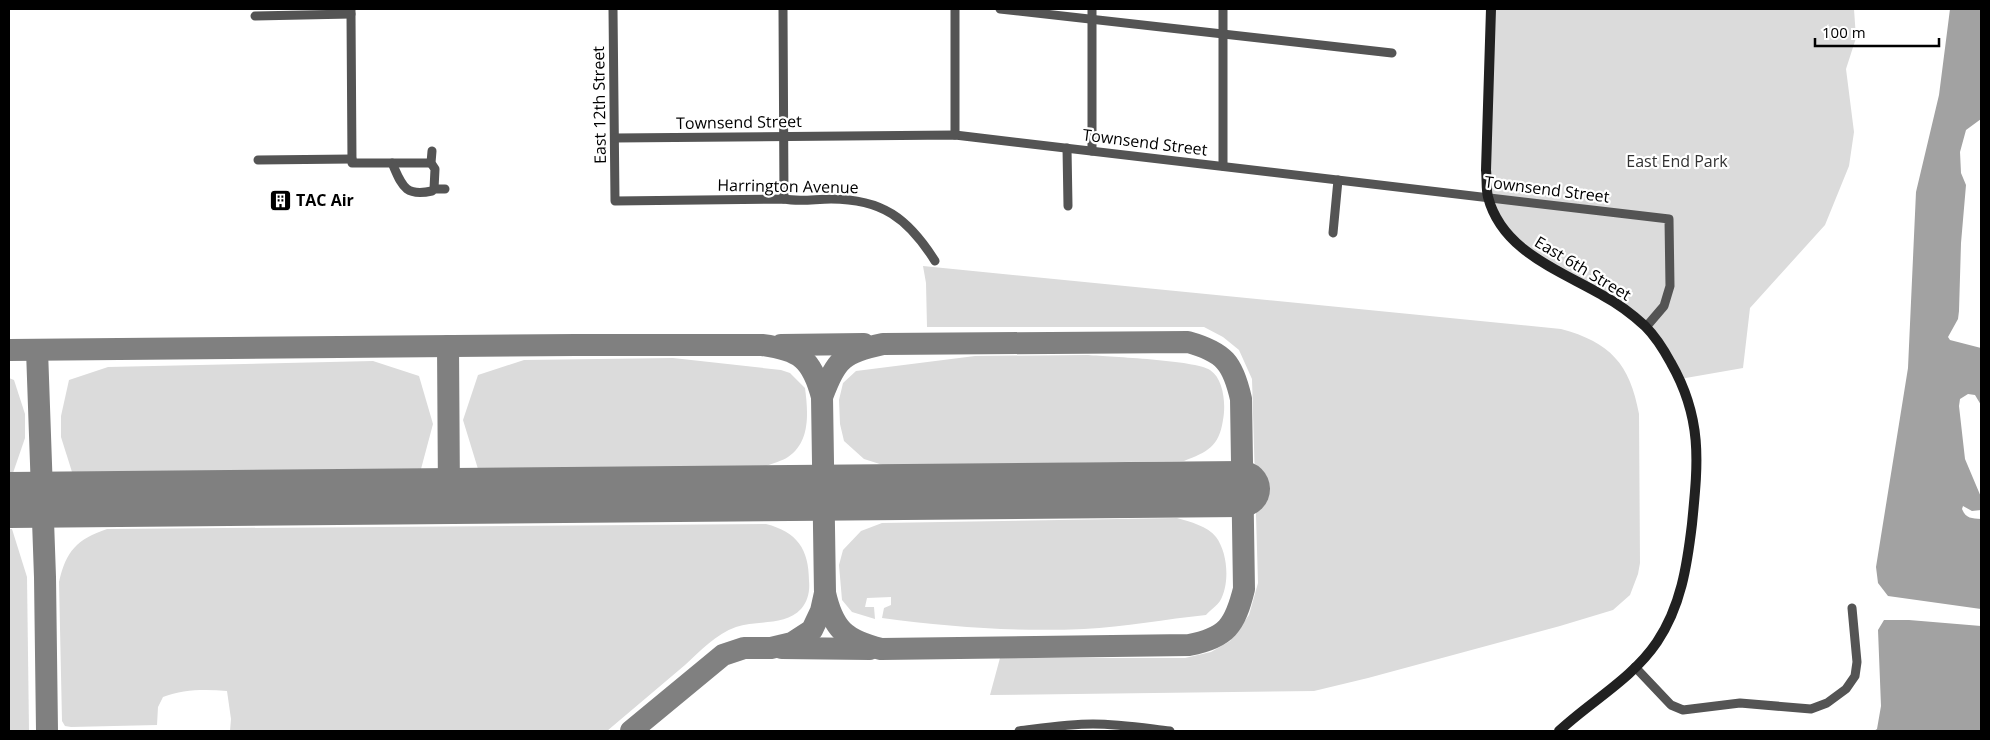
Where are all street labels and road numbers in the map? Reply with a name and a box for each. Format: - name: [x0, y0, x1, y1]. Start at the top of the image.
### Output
- street label: East 12th Street: [587, 46, 611, 164]
- street label: Townsend Street: [676, 110, 802, 134]
- street label: Townsend Street: [1081, 123, 1209, 161]
- street label: Townsend Street: [1483, 170, 1611, 208]
- street label: Harrington Avenue: [717, 174, 859, 198]
- street label: East 6th Street: [1531, 231, 1636, 306]

